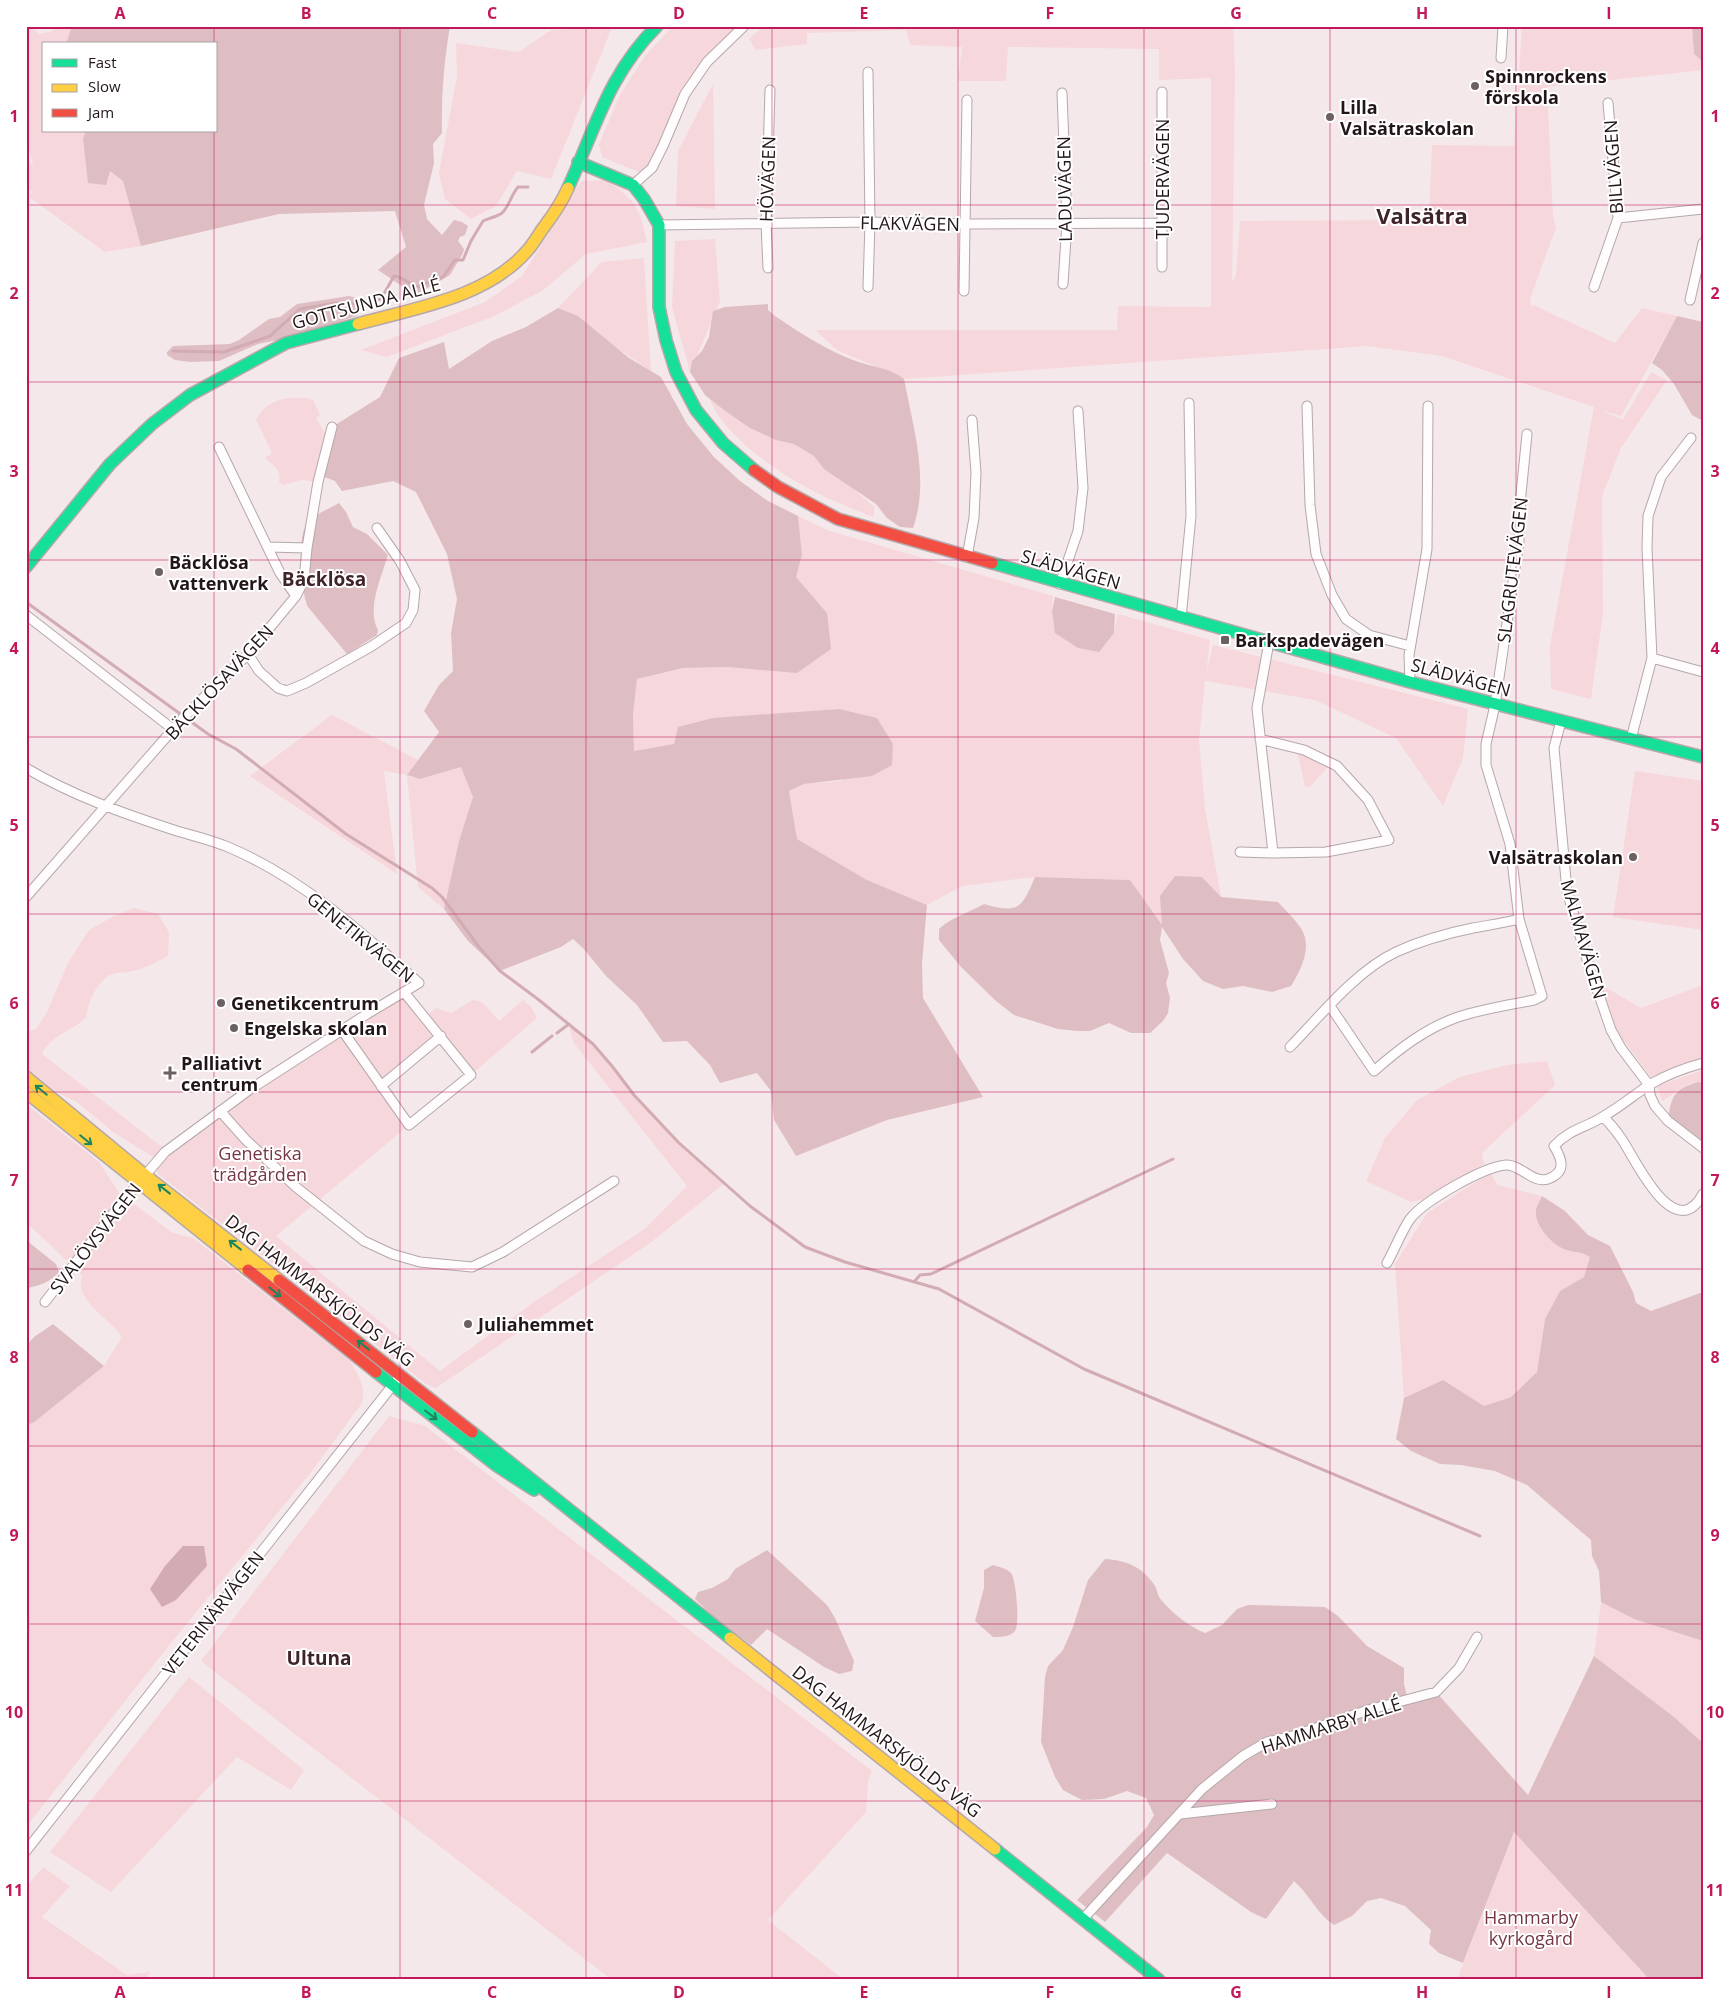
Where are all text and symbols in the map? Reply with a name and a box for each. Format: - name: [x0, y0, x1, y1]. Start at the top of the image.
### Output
- text: A: [114, 2, 126, 24]
- text: B: [301, 2, 311, 24]
- text: C: [487, 2, 497, 24]
- text: D: [673, 2, 685, 24]
- text: E: [860, 2, 869, 24]
- text: F: [1046, 2, 1054, 24]
- text: G: [1230, 2, 1242, 24]
- text: H: [1416, 2, 1428, 24]
- text: I: [1606, 2, 1612, 24]
- legend: [42, 42, 218, 132]
- text: Fast: [88, 52, 117, 72]
- place label: Spinnrockens förskola: [1485, 64, 1607, 109]
- text: Slow: [88, 76, 121, 96]
- marker: Spinnrockens förskola: [1469, 80, 1481, 92]
- place label: Lilla Valsätraskolan: [1340, 95, 1474, 140]
- text: Jam: [86, 102, 114, 122]
- text: 1: [9, 105, 19, 127]
- text: 1: [1710, 105, 1720, 127]
- marker: Lilla Valsätraskolan: [1324, 111, 1336, 123]
- street label: TJUDERVÄGEN: [1150, 119, 1174, 239]
- street label: BILLVÄGEN: [1598, 119, 1628, 215]
- street label: HÖVÄGEN: [754, 136, 780, 222]
- street label: LADUVÄGEN: [1051, 136, 1077, 242]
- district label: Valsätra: [1376, 200, 1468, 230]
- street label: FLAKVÄGEN: [860, 210, 960, 236]
- street label: GOTTSUNDA ALLÉ: [289, 272, 443, 334]
- text: 2: [9, 282, 19, 304]
- text: 2: [1710, 282, 1720, 304]
- text: 3: [9, 460, 19, 482]
- text: 3: [1710, 460, 1720, 482]
- street label: SLAGRUTEVÄGEN: [1491, 496, 1533, 644]
- street label: SLÄDVÄGEN: [1018, 543, 1124, 595]
- place label: Bäcklösa vattenverk: [169, 550, 269, 595]
- marker: Bäcklösa vattenverk: [153, 566, 165, 578]
- district label: Bäcklösa: [282, 566, 366, 592]
- street label: BÄCKLÖSAVÄGEN: [159, 619, 279, 745]
- place label: Barkspadevägen: [1235, 628, 1384, 652]
- marker: Barkspadevägen: [1219, 634, 1231, 646]
- text: 4: [9, 637, 19, 659]
- text: 4: [1710, 637, 1720, 659]
- street label: SLÄDVÄGEN: [1408, 652, 1514, 702]
- text: 5: [9, 814, 19, 836]
- text: 5: [1710, 814, 1720, 836]
- place label: Valsätraskolan: [1489, 845, 1623, 869]
- marker: Valsätraskolan: [1627, 851, 1639, 863]
- street label: MALMAVÄGEN: [1555, 876, 1613, 1002]
- street label: GENETIKVÄGEN: [302, 886, 420, 988]
- place label: Genetikcentrum: [231, 991, 379, 1015]
- text: 6: [9, 992, 19, 1014]
- text: 6: [1710, 992, 1720, 1014]
- marker: Genetikcentrum: [215, 997, 227, 1009]
- place label: Engelska skolan: [244, 1016, 387, 1040]
- marker: Engelska skolan: [228, 1022, 240, 1034]
- place label: Palliativt centrum: [181, 1051, 262, 1096]
- marker: Palliativt centrum: [163, 1066, 177, 1080]
- one-way arrow: [35, 1084, 48, 1095]
- one-way arrow: [79, 1135, 92, 1146]
- park label: Genetiska trädgården: [213, 1141, 307, 1186]
- text: 7: [9, 1169, 19, 1191]
- text: 7: [1710, 1169, 1720, 1191]
- street label: SVALÖVSVÄGEN: [44, 1178, 146, 1298]
- one-way arrow: [158, 1184, 171, 1195]
- street label: DAG HAMMARSKJÖLDS VÄG: [221, 1209, 419, 1371]
- one-way arrow: [229, 1239, 242, 1250]
- one-way arrow: [268, 1286, 281, 1297]
- place label: Juliahemmet: [476, 1312, 594, 1336]
- marker: Juliahemmet: [462, 1318, 474, 1330]
- one-way arrow: [357, 1340, 370, 1351]
- text: 8: [9, 1346, 19, 1368]
- text: 8: [1710, 1346, 1720, 1368]
- one-way arrow: [424, 1410, 438, 1420]
- text: 9: [9, 1524, 19, 1546]
- text: 9: [1710, 1524, 1720, 1546]
- street label: VETERINÄRVÄGEN: [157, 1546, 269, 1680]
- district label: Ultuna: [287, 1645, 351, 1671]
- street label: DAG HAMMARSKJÖLDS VÄG: [788, 1660, 986, 1822]
- street label: HAMMARBY ALLÉ: [1258, 1691, 1404, 1759]
- text: 10: [5, 1701, 23, 1723]
- text: 10: [1706, 1701, 1724, 1723]
- text: 11: [5, 1879, 23, 1901]
- text: 11: [1706, 1879, 1724, 1901]
- park label: Hammarby kyrkogård: [1484, 1905, 1579, 1950]
- text: A: [114, 1981, 126, 2003]
- text: B: [301, 1981, 311, 2003]
- text: C: [487, 1981, 497, 2003]
- text: D: [673, 1981, 685, 2003]
- text: E: [860, 1981, 869, 2003]
- text: F: [1046, 1981, 1054, 2003]
- text: G: [1230, 1981, 1242, 2003]
- text: H: [1416, 1981, 1428, 2003]
- text: I: [1606, 1981, 1612, 2003]

